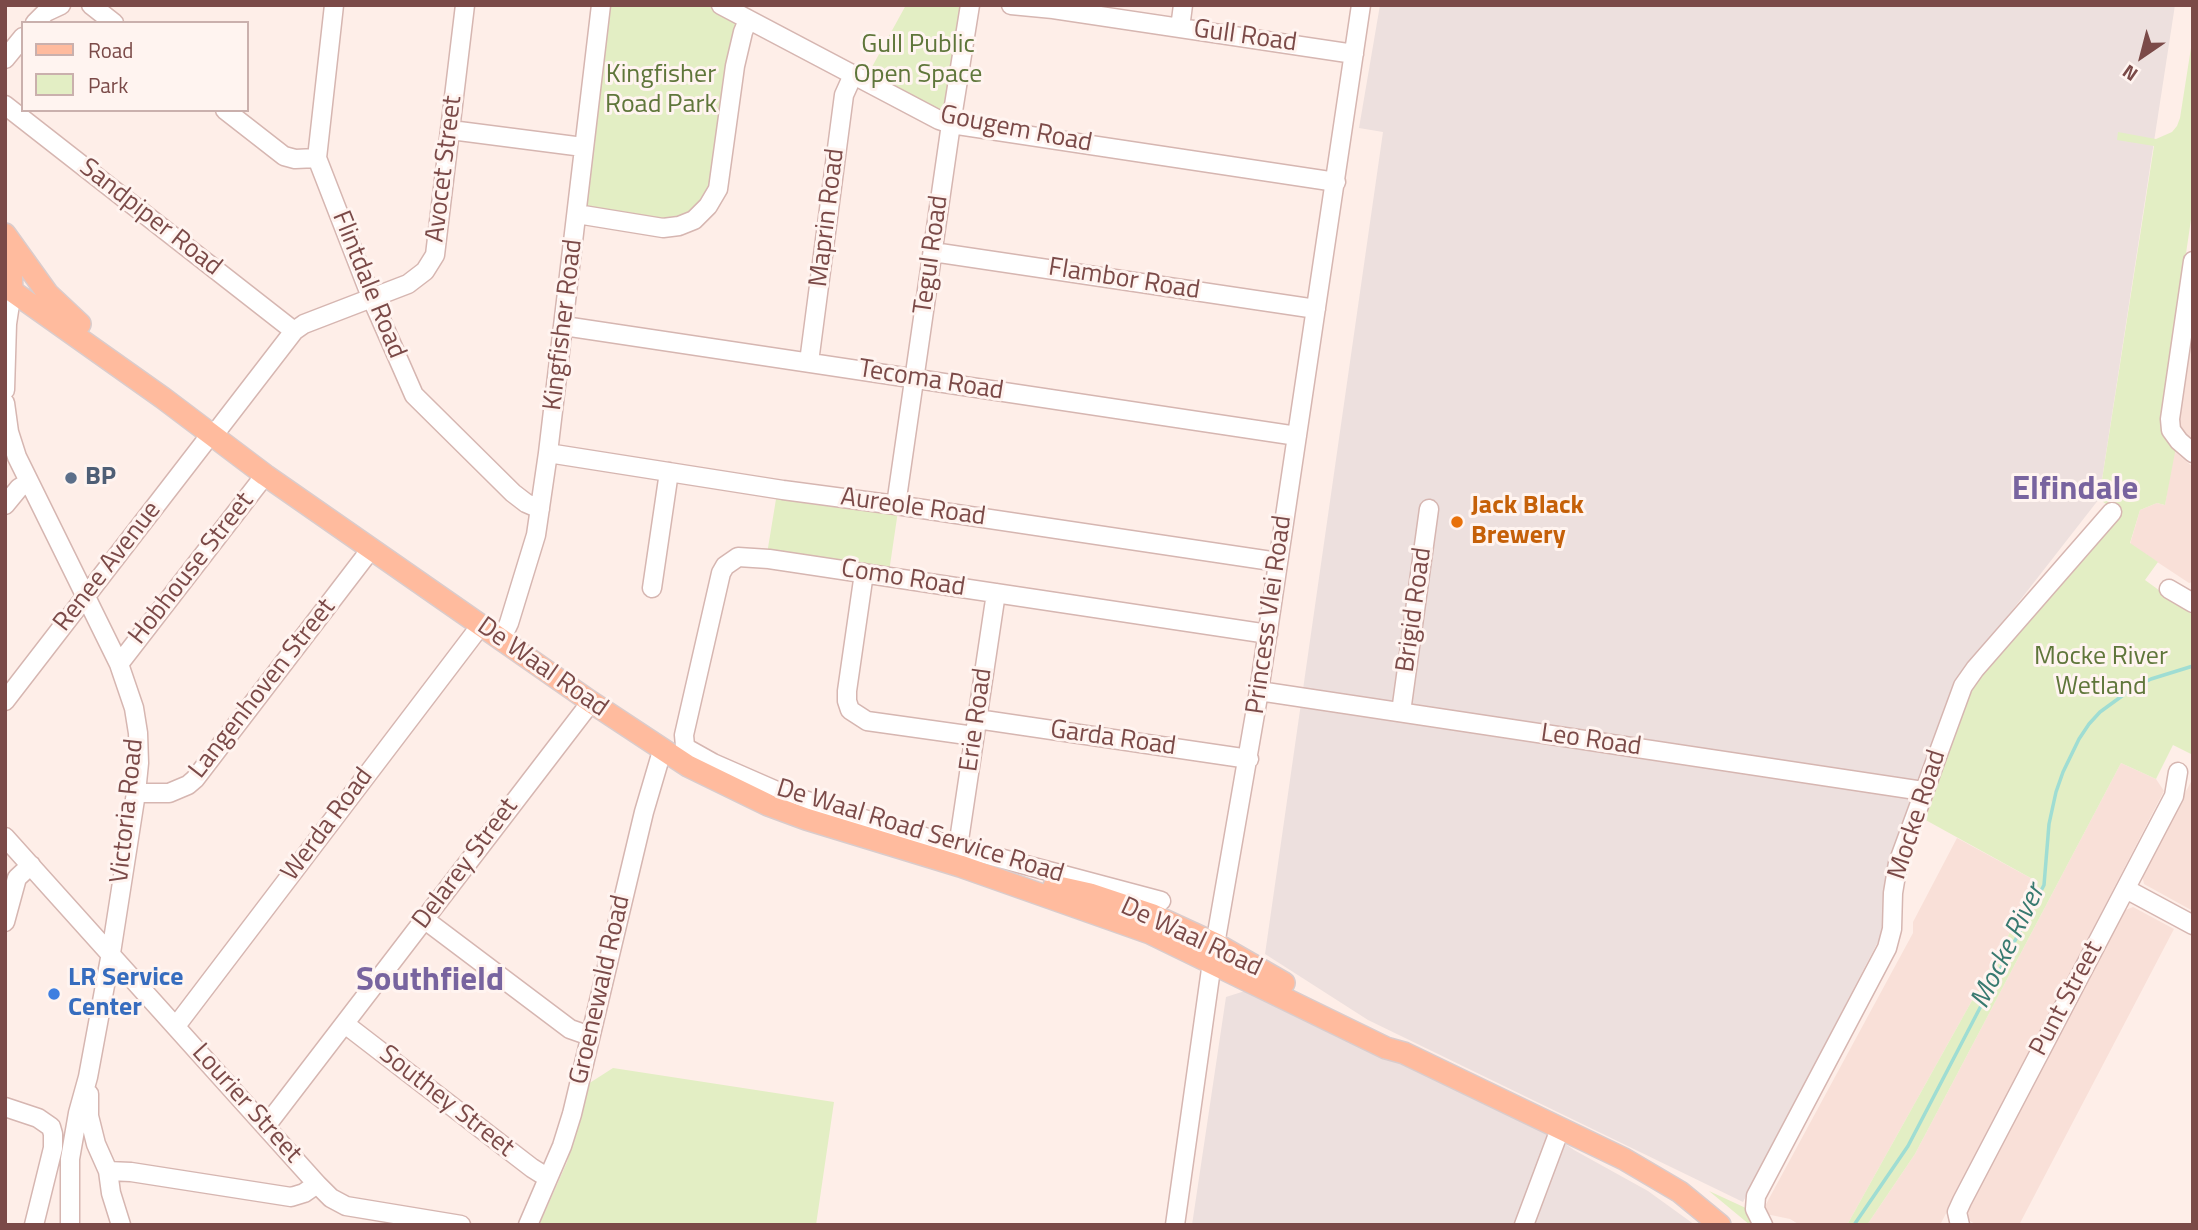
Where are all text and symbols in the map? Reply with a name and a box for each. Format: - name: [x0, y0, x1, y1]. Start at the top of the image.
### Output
- street label: Gull Road: [1191, 14, 1299, 60]
- legend: [21, 21, 248, 112]
- north arrow: [2107, 21, 2177, 91]
- park label: Gull Public Open Space: [854, 30, 982, 92]
- text: Road: [88, 34, 133, 66]
- text: N: [2116, 58, 2143, 89]
- park label: Kingfisher Road Park: [605, 60, 717, 122]
- text: Park: [88, 69, 128, 101]
- street label: Avocet Street: [421, 94, 469, 244]
- street label: Gougem Road: [938, 100, 1094, 160]
- street label: Maprin Road: [804, 147, 852, 289]
- street label: Sandpiper Road: [73, 153, 227, 283]
- street label: Tegul Road: [908, 194, 956, 316]
- street label: Flintdale Road: [324, 207, 412, 363]
- street label: Kingfisher Road: [538, 238, 590, 412]
- street label: Flambor Road: [1046, 253, 1202, 307]
- street label: Tecoma Road: [856, 354, 1006, 408]
- place label: BP: [85, 462, 116, 494]
- marker: BP: [63, 470, 79, 486]
- district label: Elfindale: [2012, 471, 2138, 511]
- street label: Aureole Road: [839, 482, 987, 534]
- street label: Hobhouse Street: [123, 487, 261, 651]
- place label: Jack Black Brewery: [1471, 491, 1584, 552]
- street label: Renee Avenue: [48, 496, 168, 638]
- street label: Princess Vlei Road: [1241, 514, 1299, 716]
- marker: Jack Black Brewery: [1449, 514, 1465, 530]
- street label: Brigid Road: [1391, 546, 1439, 674]
- street label: Como Road: [839, 554, 967, 604]
- street label: Langenhoven Street: [183, 593, 343, 785]
- street label: De Waal Road: [471, 612, 613, 724]
- park label: Mocke River Wetland: [2034, 642, 2168, 704]
- street label: Erie Road: [954, 666, 1000, 774]
- street label: Garda Road: [1048, 715, 1178, 763]
- street label: Leo Road: [1539, 719, 1643, 763]
- street label: Victoria Road: [105, 737, 151, 885]
- street label: Mocke Road: [1882, 746, 1954, 884]
- street label: Werda Road: [275, 762, 381, 888]
- street label: De Waal Road Service Road: [773, 773, 1067, 891]
- street label: Delarey Street: [407, 792, 525, 936]
- water label: Mocke River: [1965, 880, 2053, 1014]
- street label: Groenewald Road: [564, 892, 638, 1088]
- street label: De Waal Road: [1115, 892, 1267, 984]
- street label: Punt Street: [2024, 937, 2110, 1061]
- district label: Southfield: [356, 962, 504, 1002]
- place label: LR Service Center: [68, 963, 184, 1024]
- marker: LR Service Center: [46, 986, 62, 1002]
- street label: Lourier Street: [184, 1038, 308, 1170]
- street label: Southey Street: [372, 1040, 520, 1164]

